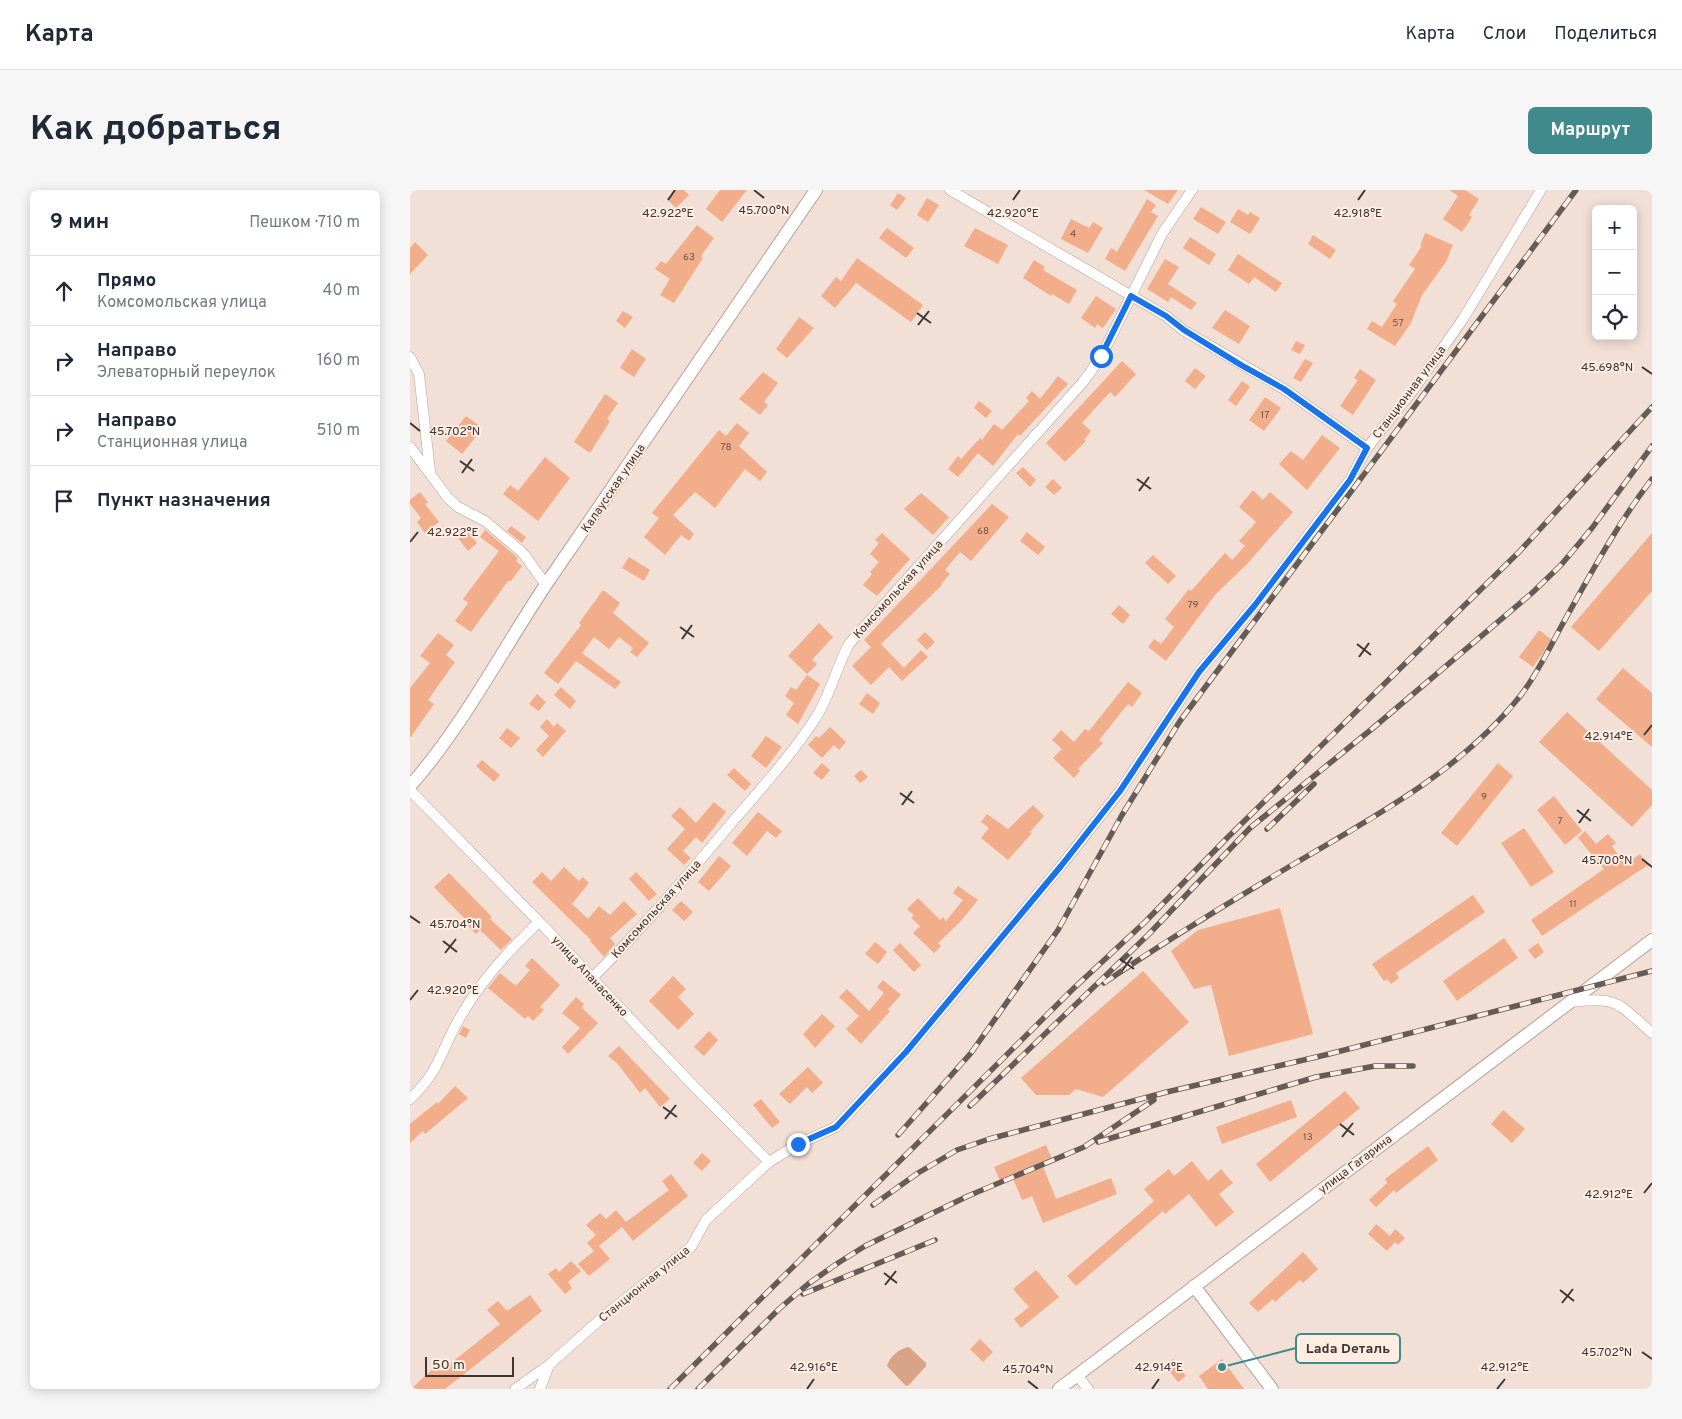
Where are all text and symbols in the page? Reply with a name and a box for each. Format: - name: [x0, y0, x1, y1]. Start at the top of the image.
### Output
- text: Карта: [25, 20, 94, 50]
- text: Карта: [1405, 23, 1455, 46]
- text: Слои: [1483, 23, 1526, 46]
- text: Поделиться: [1554, 23, 1657, 46]
- button: Маршрут: [1528, 107, 1652, 154]
- text: Как добраться: [30, 108, 282, 152]
- text: 45.700°N: [738, 203, 790, 219]
- map controls: [1592, 205, 1637, 340]
- button: +: [1592, 205, 1637, 250]
- text: 42.922°E: [642, 206, 694, 222]
- text: 42.920°E: [987, 206, 1039, 222]
- text: 42.918°E: [1334, 206, 1382, 222]
- text: 9 мин: [50, 209, 109, 236]
- text: Пешком · 710 m: [249, 213, 360, 233]
- house number: 4: [1070, 228, 1076, 241]
- button: −: [1592, 250, 1637, 295]
- house number: 63: [683, 251, 695, 264]
- text: Прямо: [97, 269, 156, 293]
- icon: ahead: [50, 277, 78, 305]
- text: 40 m: [322, 281, 360, 301]
- text: Комсомольская улица: [97, 293, 267, 313]
- button: locate: [1592, 295, 1637, 340]
- house number: 57: [1392, 317, 1404, 330]
- text: Направо: [97, 339, 177, 363]
- street label: Станционная улица: [1369, 343, 1450, 442]
- route start: [1090, 345, 1113, 368]
- icon: right: [50, 347, 78, 375]
- text: 160 m: [317, 351, 360, 371]
- text: 45.698°N: [1581, 360, 1633, 376]
- text: Элеваторный переулок: [97, 363, 276, 383]
- text: Направо: [97, 409, 177, 433]
- house number: 17: [1261, 409, 1269, 422]
- icon: right: [50, 417, 78, 445]
- text: 510 m: [317, 421, 360, 441]
- text: 45.702°N: [430, 424, 480, 440]
- text: Станционная улица: [97, 433, 247, 453]
- street label: Калаусская улица: [578, 441, 649, 536]
- house number: 78: [720, 441, 732, 454]
- icon: arrive: [50, 487, 78, 515]
- text: Пункт назначения: [97, 489, 271, 513]
- text: 42.922°E: [427, 525, 479, 541]
- house number: 68: [977, 525, 989, 538]
- street label: Комсомольская улица: [850, 537, 947, 642]
- house number: 79: [1187, 599, 1199, 612]
- text: 42.914°E: [1585, 729, 1633, 745]
- house number: 9: [1481, 791, 1487, 804]
- house number: 7: [1557, 815, 1563, 828]
- text: 45.700°N: [1581, 853, 1633, 869]
- street label: Комсомольская улица: [608, 857, 705, 962]
- house number: 11: [1569, 898, 1577, 911]
- text: 45.704°N: [430, 917, 480, 933]
- street label: улица Апанасенко: [548, 933, 631, 1021]
- text: 42.920°E: [427, 983, 479, 999]
- house number: 13: [1303, 1131, 1313, 1144]
- street label: улица Гагарина: [1315, 1132, 1396, 1198]
- route end: [787, 1133, 810, 1156]
- text: 42.912°E: [1585, 1187, 1633, 1203]
- street label: Станционная улица: [596, 1243, 694, 1327]
- callout: Lada Dеталь: [1296, 1334, 1400, 1363]
- text: Lada Dеталь: [1306, 1341, 1390, 1358]
- text: 45.702°N: [1582, 1345, 1632, 1361]
- scale bar: [425, 1354, 514, 1377]
- text: 50 m: [432, 1357, 465, 1374]
- text: 42.916°E: [790, 1360, 838, 1376]
- text: 42.914°E: [1135, 1360, 1183, 1376]
- text: 42.912°E: [1481, 1360, 1529, 1376]
- text: 45.704°N: [1003, 1362, 1053, 1378]

